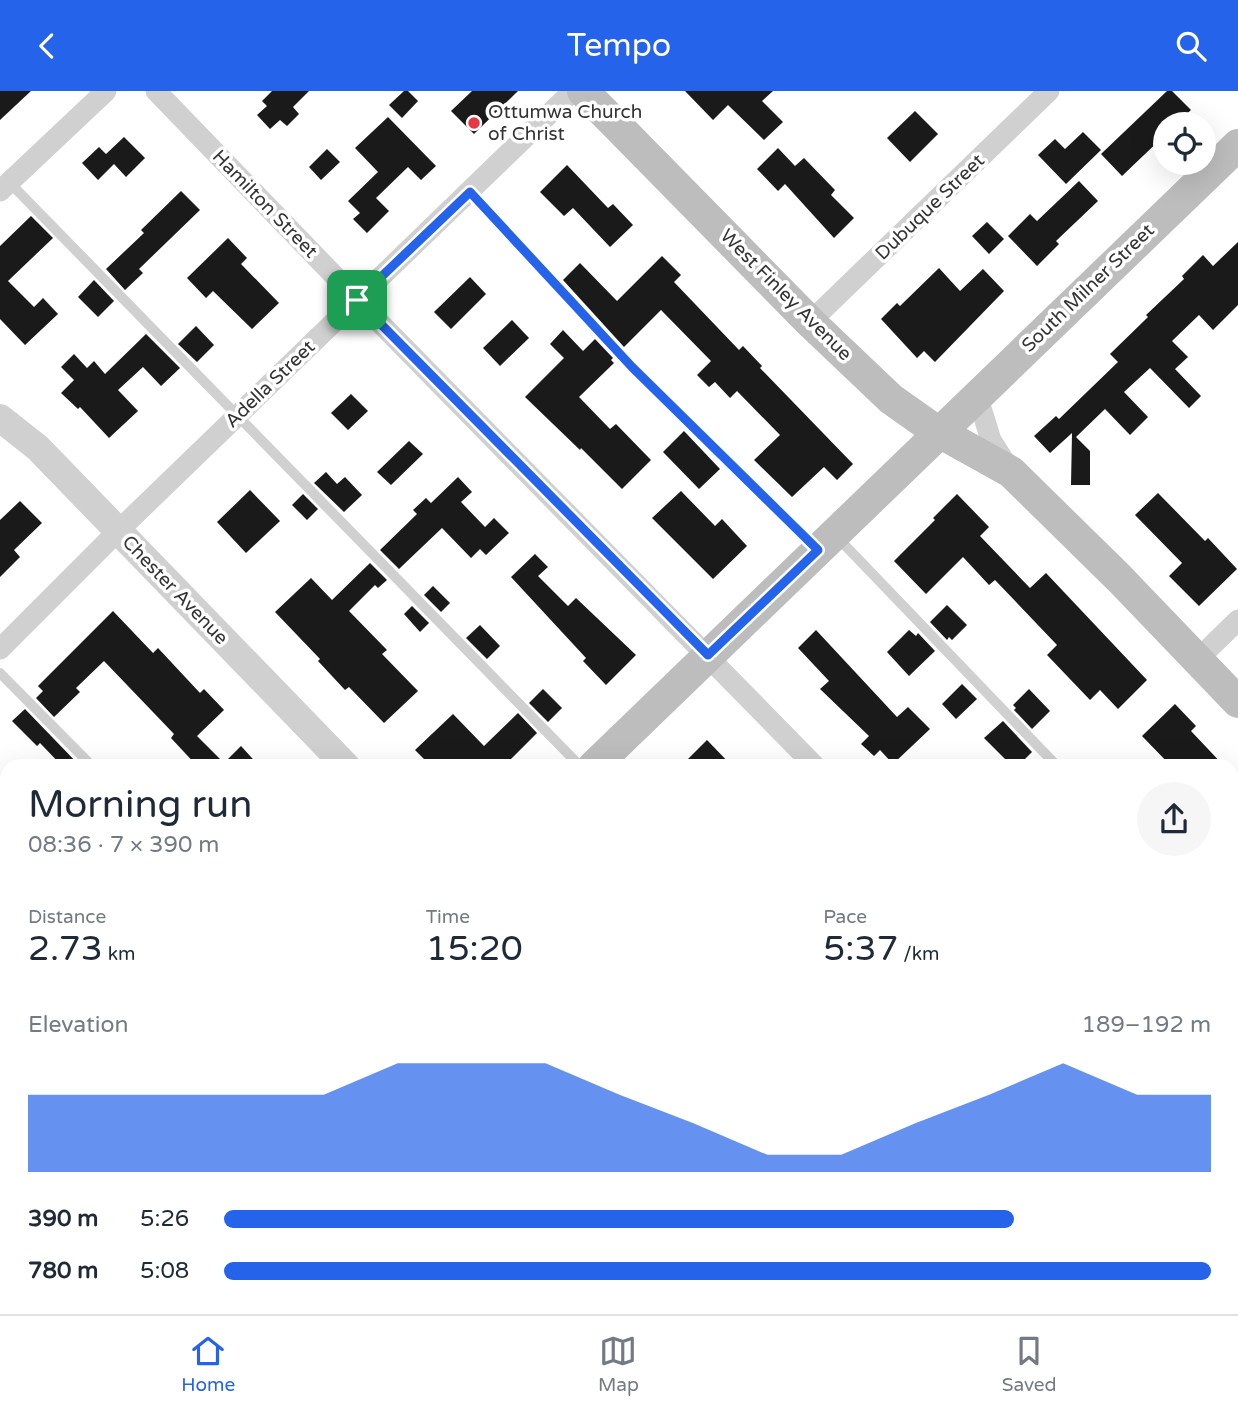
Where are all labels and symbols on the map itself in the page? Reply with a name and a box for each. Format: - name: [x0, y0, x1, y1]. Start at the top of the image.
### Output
- place label: Ottumwa Church of Christ: [488, 101, 642, 145]
- marker: Ottumwa Church of Christ: [466, 115, 482, 131]
- street label: Hamilton Street: [208, 145, 322, 263]
- street label: Dubuque Street: [871, 149, 989, 265]
- street label: South Milner Street: [1017, 219, 1159, 357]
- street label: West Finley Avenue: [716, 225, 856, 365]
- pin: [327, 270, 387, 330]
- street label: Adella Street: [221, 336, 319, 432]
- street label: Chester Avenue: [118, 531, 232, 649]

